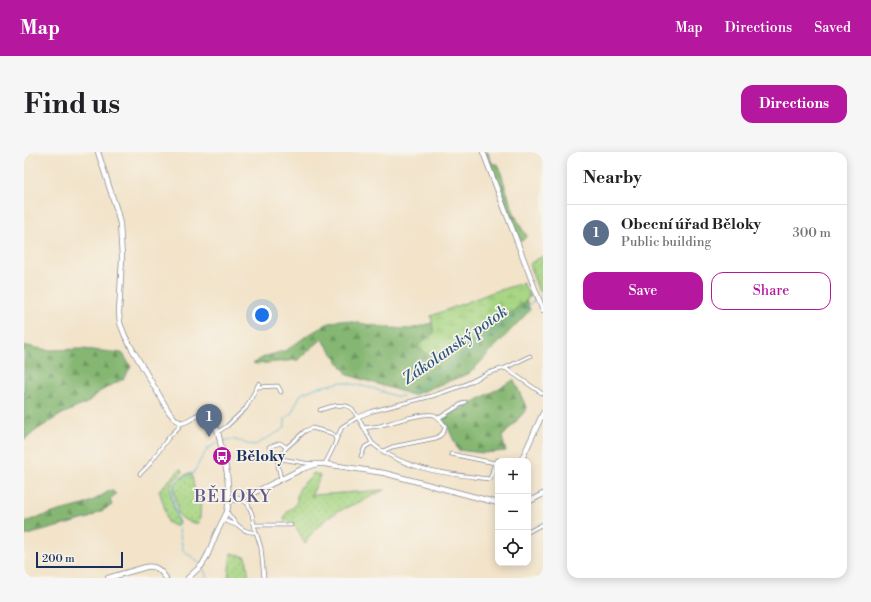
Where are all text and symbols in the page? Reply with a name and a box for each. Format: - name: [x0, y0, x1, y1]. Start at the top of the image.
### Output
- text: Map: [20, 16, 60, 40]
- text: Map: [675, 19, 703, 37]
- text: Directions: [725, 19, 792, 37]
- text: Saved: [814, 19, 851, 37]
- button: Directions: [741, 85, 847, 123]
- text: Find us: [24, 87, 120, 122]
- text: Nearby: [583, 167, 642, 189]
- text: Obecní úřad Běloky: [621, 215, 761, 234]
- text: 1: [593, 225, 599, 241]
- text: 300 m: [793, 225, 831, 241]
- text: Public building: [621, 234, 711, 250]
- button: Save: [583, 272, 703, 310]
- button: Share: [711, 272, 831, 310]
- water label: Zákolanský potok: [398, 301, 512, 389]
- your location: [252, 305, 272, 325]
- pin: 1: [196, 404, 222, 437]
- bus stop icon: Běloky: [211, 445, 233, 467]
- place label: Běloky: [236, 447, 286, 466]
- map controls: [495, 458, 531, 566]
- button: +: [495, 458, 531, 494]
- district label: BĚLOKY: [193, 485, 272, 508]
- button: −: [495, 494, 531, 530]
- button: locate: [495, 530, 531, 566]
- scale bar: [36, 550, 123, 569]
- text: 200 m: [42, 552, 75, 566]

